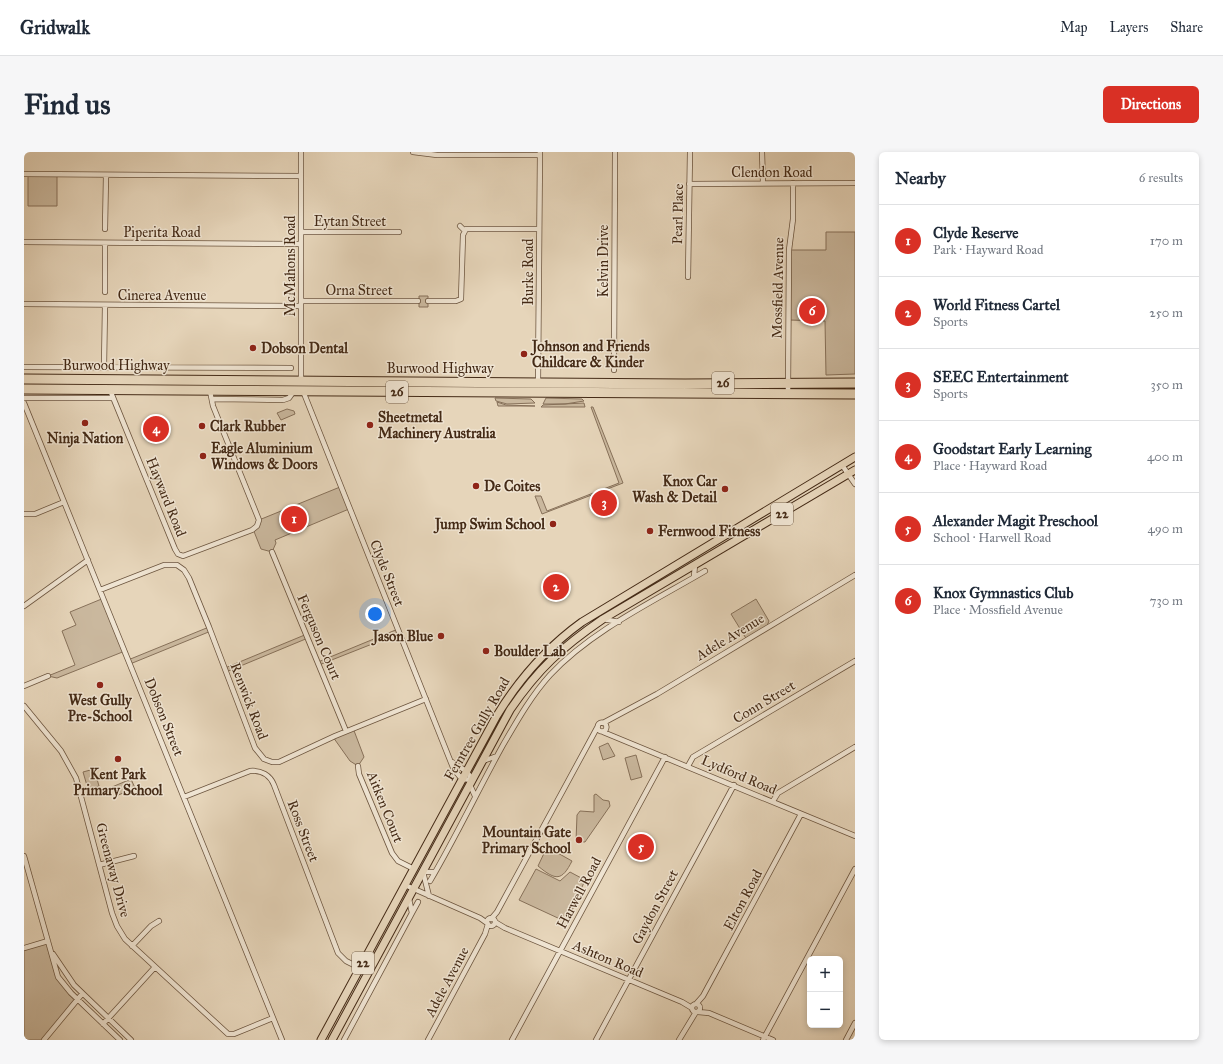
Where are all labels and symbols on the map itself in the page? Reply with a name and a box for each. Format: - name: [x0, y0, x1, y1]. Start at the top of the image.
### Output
- street label: Clendon Road: [731, 164, 813, 181]
- street label: Pearl Place: [669, 183, 687, 245]
- street label: Eytan Street: [314, 213, 386, 230]
- street label: McMahons Road: [282, 216, 299, 316]
- street label: Piperita Road: [123, 224, 201, 241]
- street label: Kelvin Drive: [595, 224, 612, 297]
- street label: Mossfield Avenue: [769, 237, 787, 339]
- street label: Burke Road: [520, 239, 537, 305]
- street label: Orna Street: [325, 282, 393, 299]
- street label: Cinerea Avenue: [118, 287, 207, 304]
- pin: 6: [799, 296, 825, 326]
- place label: Johnson and Friends Childcare & Kinder: [530, 338, 650, 371]
- place label: Dobson Dental: [261, 340, 349, 357]
- marker: Dobson Dental: [248, 343, 258, 353]
- marker: Johnson and Friends Childcare & Kinder: [519, 349, 529, 359]
- street label: Burwood Highway: [62, 357, 170, 374]
- street label: Burwood Highway: [386, 360, 494, 377]
- road number: 26: [712, 372, 734, 394]
- road number: 26: [386, 381, 408, 403]
- place label: Sheetmetal Machinery Australia: [378, 409, 497, 443]
- pin: 4: [143, 414, 169, 444]
- marker: Ninja Nation: [80, 418, 90, 428]
- place label: Clark Rubber: [210, 418, 287, 435]
- marker: Sheetmetal Machinery Australia: [365, 420, 375, 430]
- marker: Clark Rubber: [197, 421, 207, 431]
- place label: Ninja Nation: [47, 430, 124, 448]
- place label: Eagle Aluminium Windows & Doors: [211, 440, 318, 473]
- marker: Eagle Aluminium Windows & Doors: [198, 451, 208, 461]
- street label: Hayward Road: [142, 455, 190, 539]
- place label: Knox Car Wash & Detail: [632, 473, 718, 506]
- place label: De Coites: [484, 478, 540, 495]
- marker: De Coites: [471, 481, 481, 491]
- marker: Knox Car Wash & Detail: [720, 484, 730, 494]
- pin: 3: [591, 488, 617, 518]
- road number: 22: [771, 503, 793, 525]
- pin: 1: [281, 504, 307, 534]
- place label: Jump Swim School: [433, 516, 546, 534]
- marker: Jump Swim School: [548, 519, 558, 529]
- place label: Fernwood Fitness: [658, 523, 760, 540]
- marker: Fernwood Fitness: [645, 526, 655, 536]
- street label: Clyde Street: [366, 537, 408, 609]
- pin: 2: [543, 572, 569, 602]
- street label: Ferguson Court: [293, 592, 345, 682]
- your location: [365, 604, 385, 624]
- street label: Adele Avenue: [692, 610, 767, 665]
- place label: Jason Blue: [371, 628, 433, 646]
- marker: Jason Blue: [436, 631, 446, 641]
- place label: Boulder Lab: [494, 643, 566, 660]
- marker: Boulder Lab: [481, 646, 491, 656]
- street label: Renwick Road: [227, 660, 271, 742]
- street label: Ferntree Gully Road: [440, 674, 514, 784]
- street label: Dobson Street: [141, 675, 187, 759]
- street label: Conn Street: [730, 677, 798, 727]
- marker: West Gully Pre-School: [95, 680, 105, 690]
- place label: West Gully Pre-School: [68, 692, 133, 725]
- street label: Lydford Road: [699, 751, 779, 799]
- marker: Kent Park Primary School: [113, 754, 123, 764]
- place label: Kent Park Primary School: [73, 766, 164, 800]
- street label: Aitken Court: [363, 768, 407, 845]
- street label: Ross Street: [283, 798, 323, 864]
- street label: Greenaway Drive: [92, 821, 134, 919]
- place label: Mountain Gate Primary School: [482, 824, 572, 858]
- pin: 5: [628, 832, 654, 862]
- marker: Mountain Gate Primary School: [574, 835, 584, 845]
- street label: Harwell Road: [553, 854, 605, 932]
- street label: Gaydon Street: [628, 867, 682, 947]
- street label: Elton Road: [720, 867, 766, 933]
- street label: Ashton Road: [569, 936, 646, 981]
- street label: Adele Avenue: [421, 944, 473, 1021]
- road number: 22: [352, 952, 374, 974]

